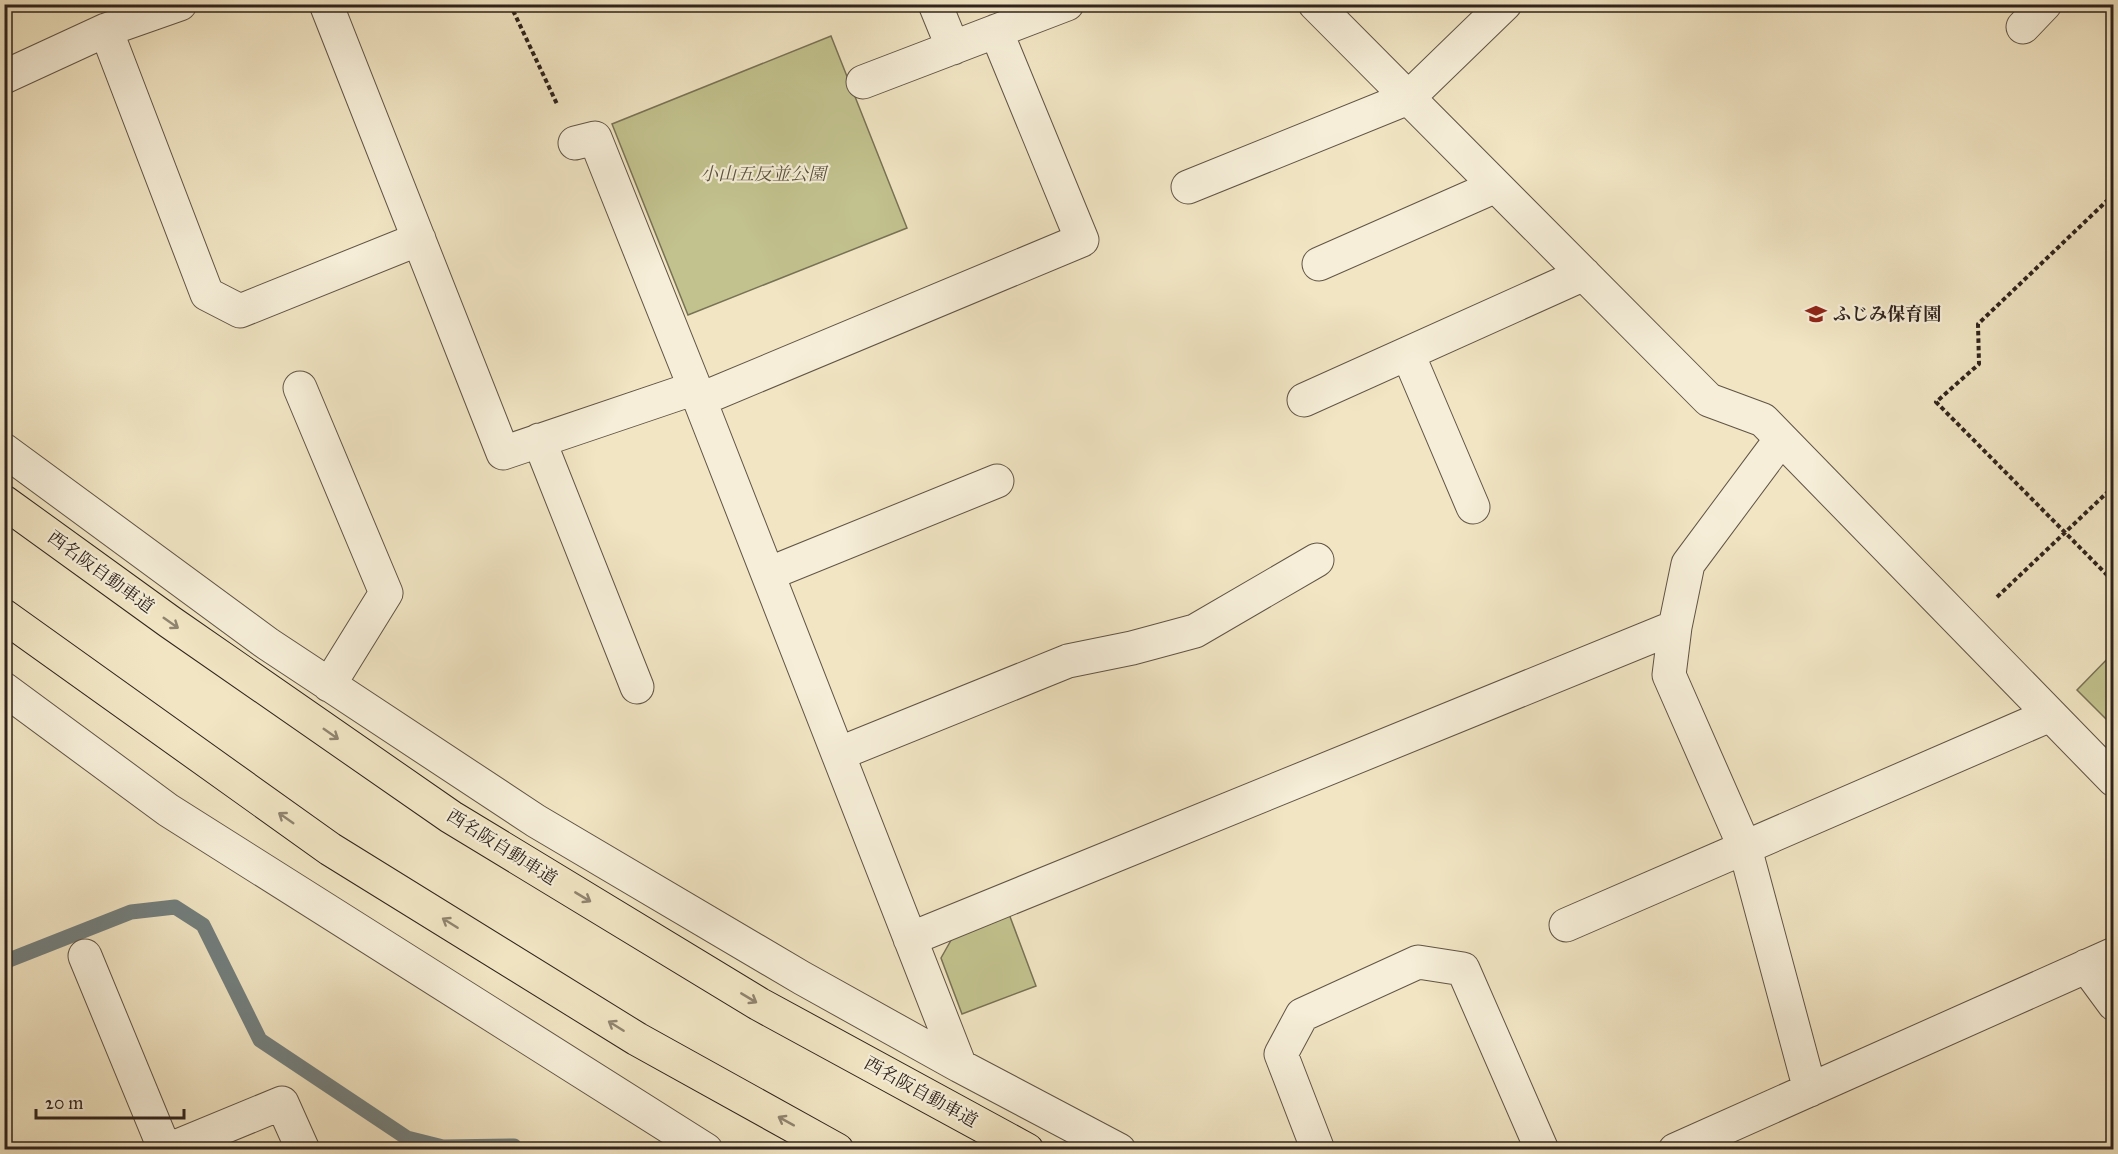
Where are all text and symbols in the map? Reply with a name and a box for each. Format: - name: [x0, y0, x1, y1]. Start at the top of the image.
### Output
- park label: 小山五反並公園: [700, 163, 829, 185]
- school or university icon: ふじみ保育園: [1804, 302, 1828, 326]
- place label: ふじみ保育園: [1833, 303, 1941, 325]
- street label: 西名阪自動車道: [44, 526, 158, 618]
- one-way arrow: [162, 617, 178, 629]
- one-way arrow: [322, 728, 339, 740]
- street label: 西名阪自動車道: [443, 804, 561, 890]
- one-way arrow: [279, 812, 295, 824]
- one-way arrow: [574, 891, 591, 903]
- one-way arrow: [442, 917, 459, 929]
- one-way arrow: [740, 992, 757, 1004]
- one-way arrow: [608, 1019, 625, 1031]
- street label: 西名阪自動車道: [861, 1052, 981, 1132]
- scale bar: [36, 1082, 184, 1120]
- text: 20 m: [45, 1092, 83, 1114]
- one-way arrow: [778, 1115, 795, 1127]

